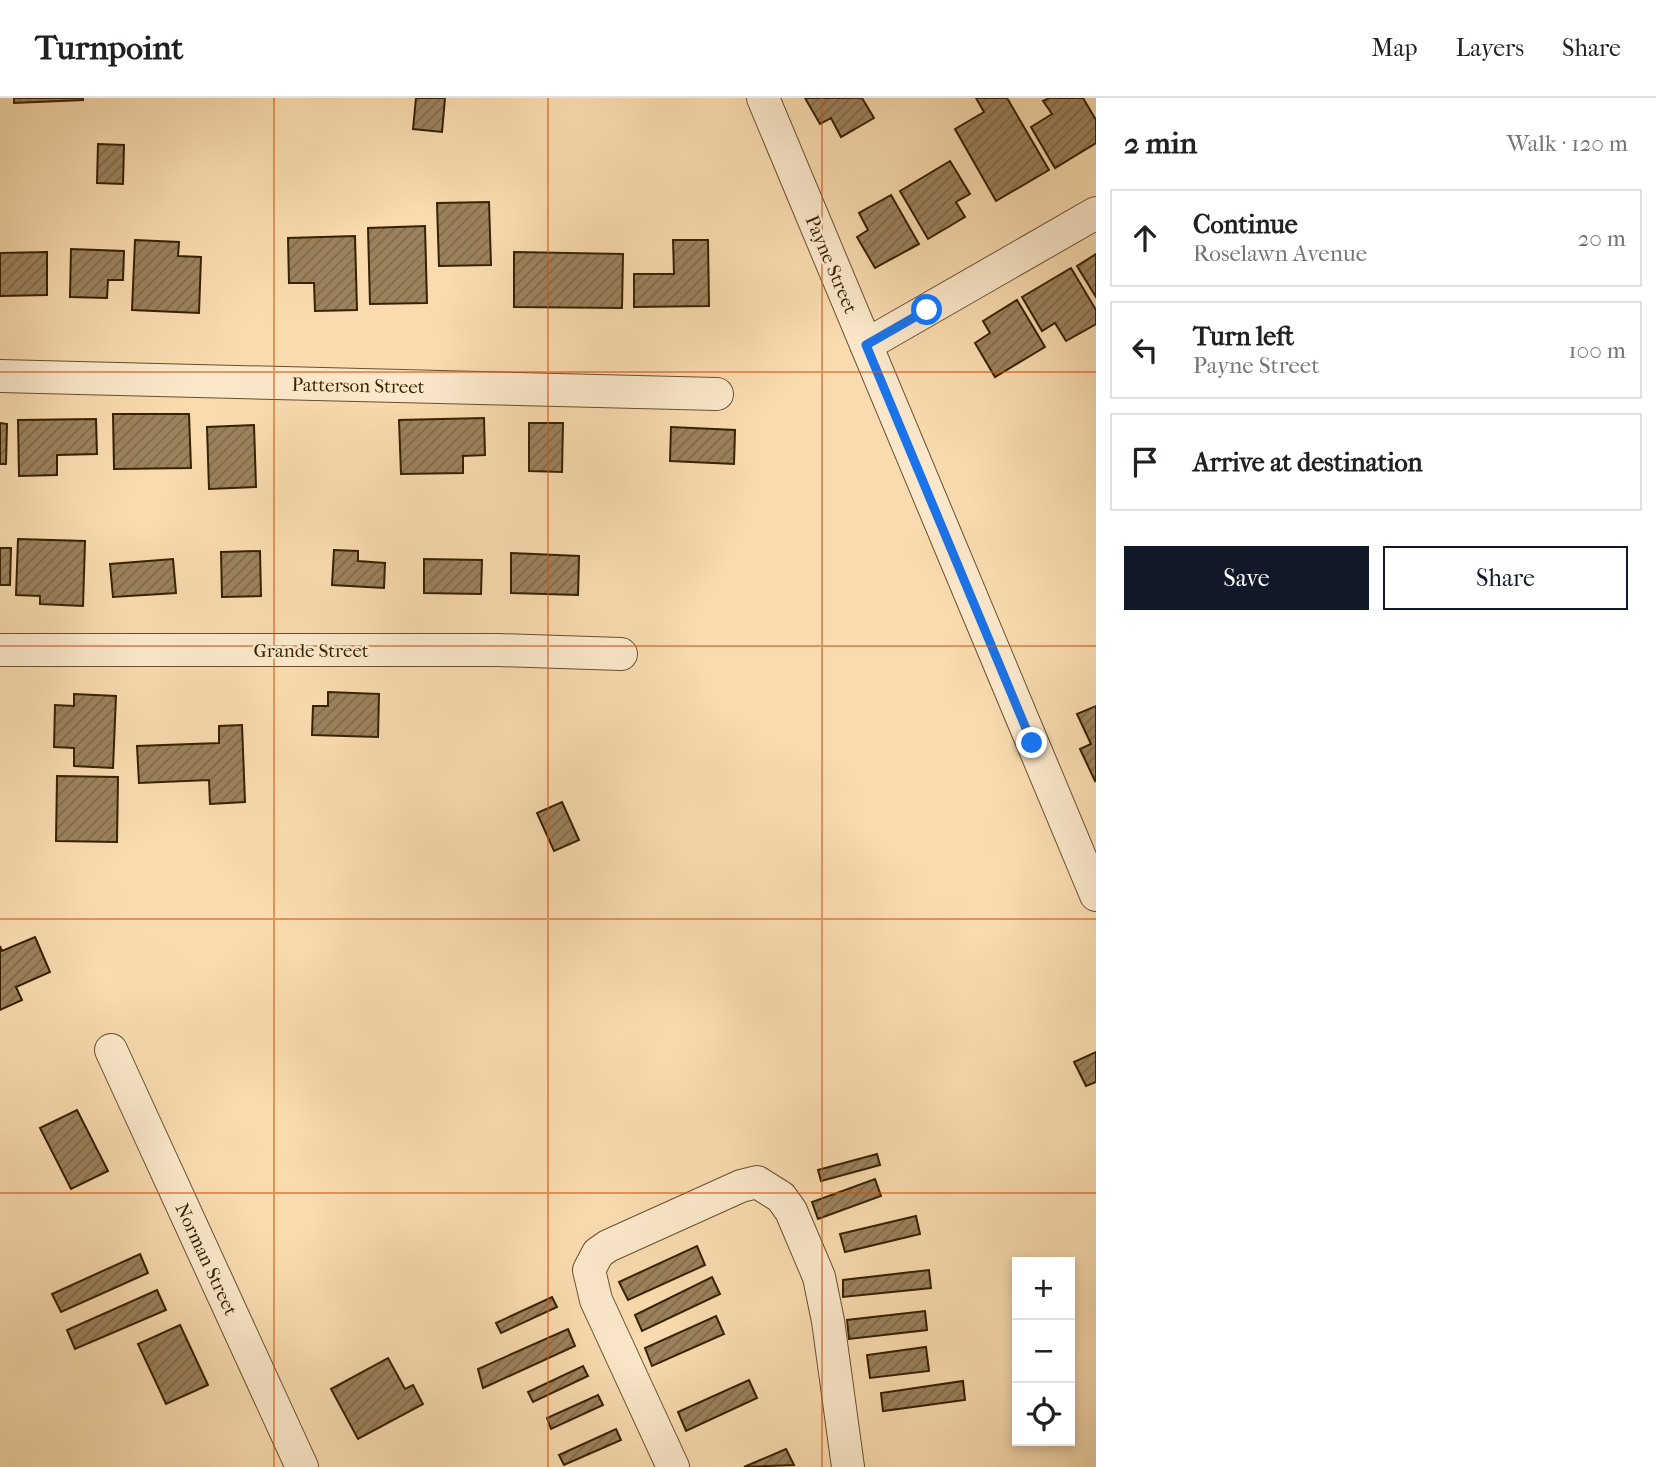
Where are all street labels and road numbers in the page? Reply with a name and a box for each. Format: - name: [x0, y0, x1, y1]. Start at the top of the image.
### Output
- street label: Payne Street: [801, 212, 862, 317]
- street label: Patterson Street: [291, 374, 425, 398]
- street label: Grande Street: [253, 640, 369, 662]
- street label: Norman Street: [170, 1200, 242, 1319]

